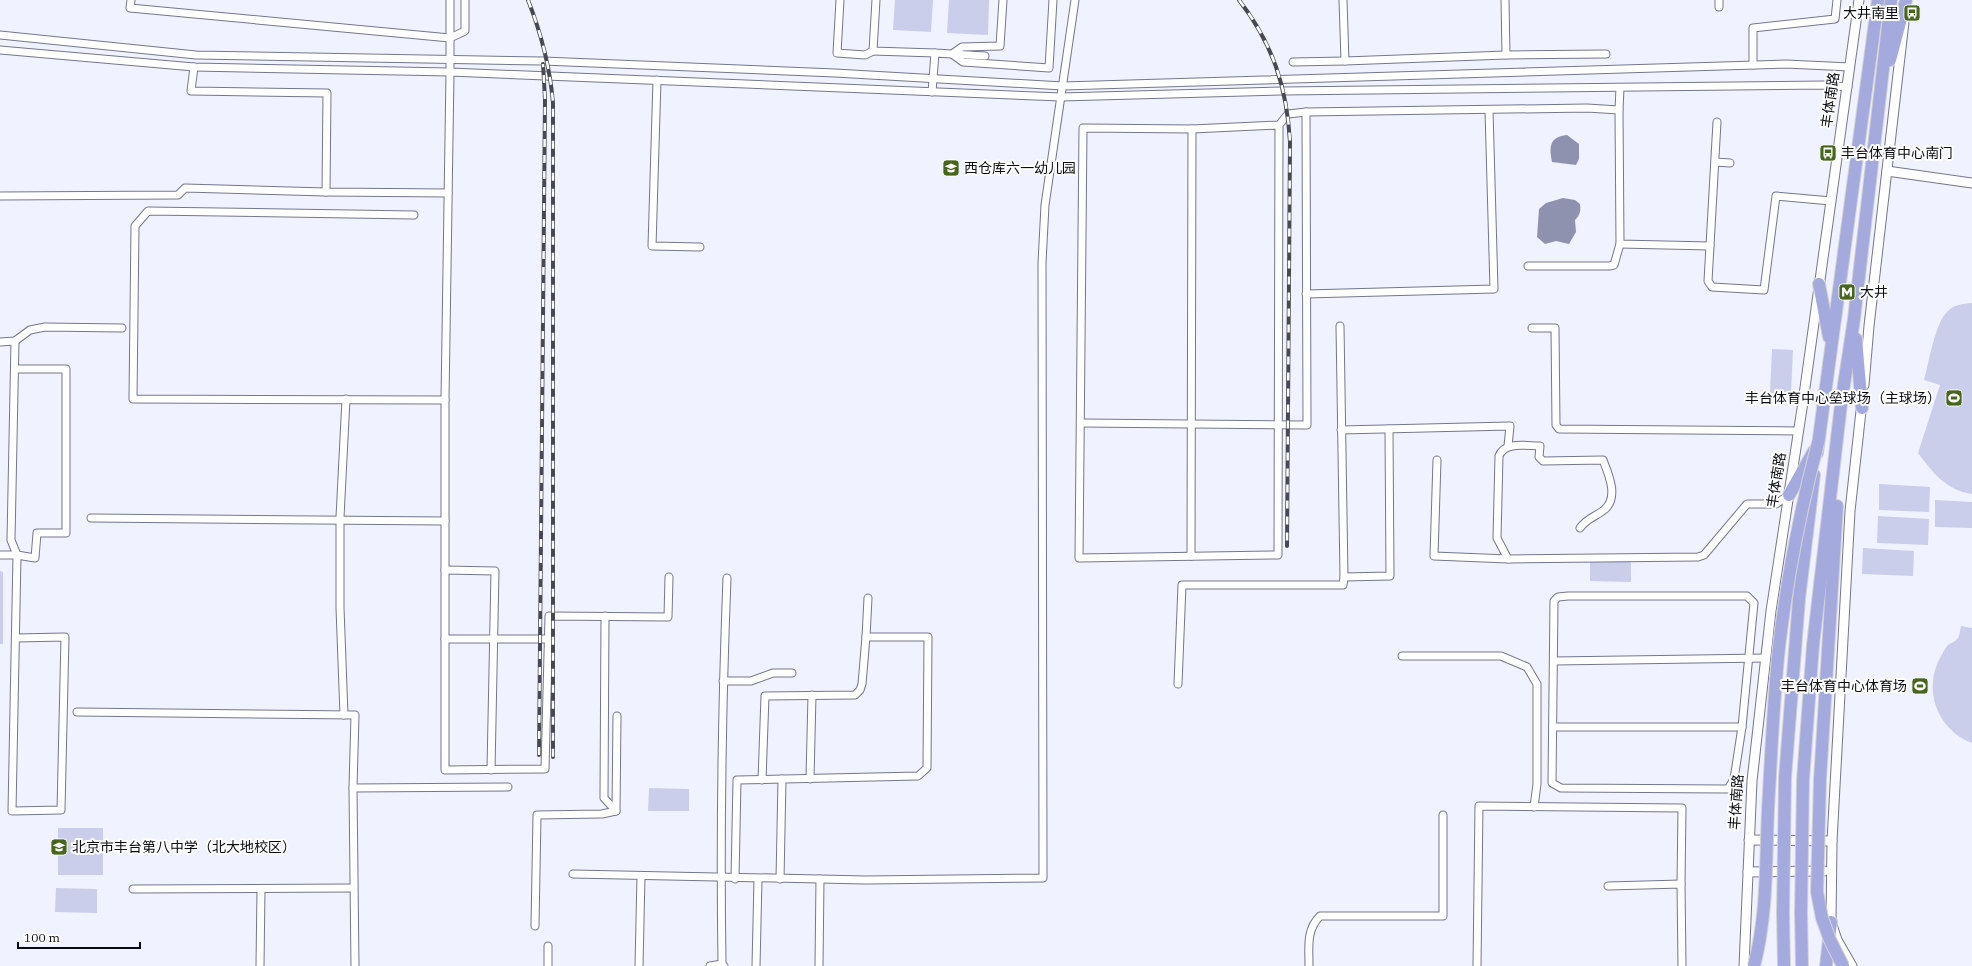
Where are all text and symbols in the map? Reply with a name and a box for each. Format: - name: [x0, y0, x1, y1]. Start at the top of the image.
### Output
- bus stop icon: 大井南里: [1902, 3, 1922, 23]
- place label: 大井南里: [1843, 4, 1899, 22]
- street label: 丰体南路: [1817, 71, 1843, 129]
- bus stop icon: 丰台体育中心南门: [1818, 143, 1838, 163]
- place label: 丰台体育中心南门: [1841, 144, 1953, 162]
- school or university icon: 西仓库六一幼儿园: [941, 158, 961, 178]
- place label: 西仓库六一幼儿园: [964, 159, 1076, 177]
- metro station icon: 大井: [1837, 282, 1857, 302]
- place label: 大井: [1860, 283, 1888, 301]
- sports icon: 丰台体育中心垒球场（主球场）: [1944, 388, 1964, 408]
- place label: 丰台体育中心垒球场（主球场）: [1745, 389, 1941, 407]
- street label: 丰体南路: [1763, 451, 1789, 509]
- sports icon: 丰台体育中心体育场: [1910, 676, 1930, 696]
- place label: 丰台体育中心体育场: [1781, 677, 1907, 695]
- street label: 丰体南路: [1725, 773, 1747, 831]
- school or university icon: 北京市丰台第八中学（北大地校区）: [49, 837, 69, 857]
- place label: 北京市丰台第八中学（北大地校区）: [72, 838, 296, 856]
- scale bar: [18, 924, 140, 950]
- text: 100 m: [24, 930, 60, 945]

